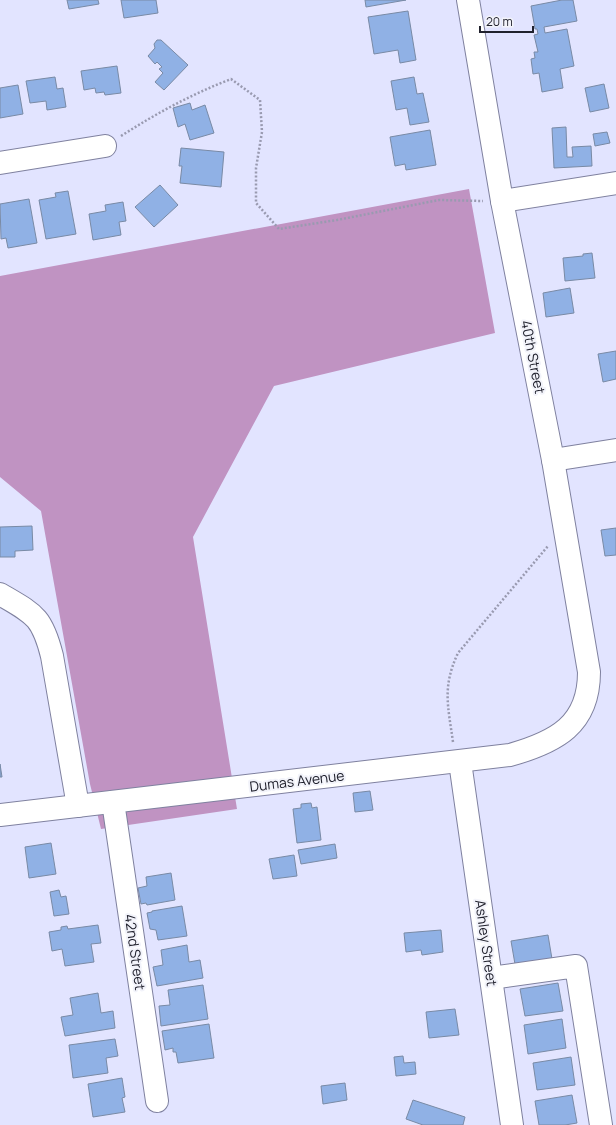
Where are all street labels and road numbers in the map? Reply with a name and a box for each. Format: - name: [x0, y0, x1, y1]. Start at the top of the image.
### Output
- street label: 40th Street: [517, 318, 550, 396]
- street label: Dumas Avenue: [248, 765, 345, 796]
- street label: Ashley Street: [471, 898, 502, 988]
- street label: 42nd Street: [121, 913, 150, 992]

